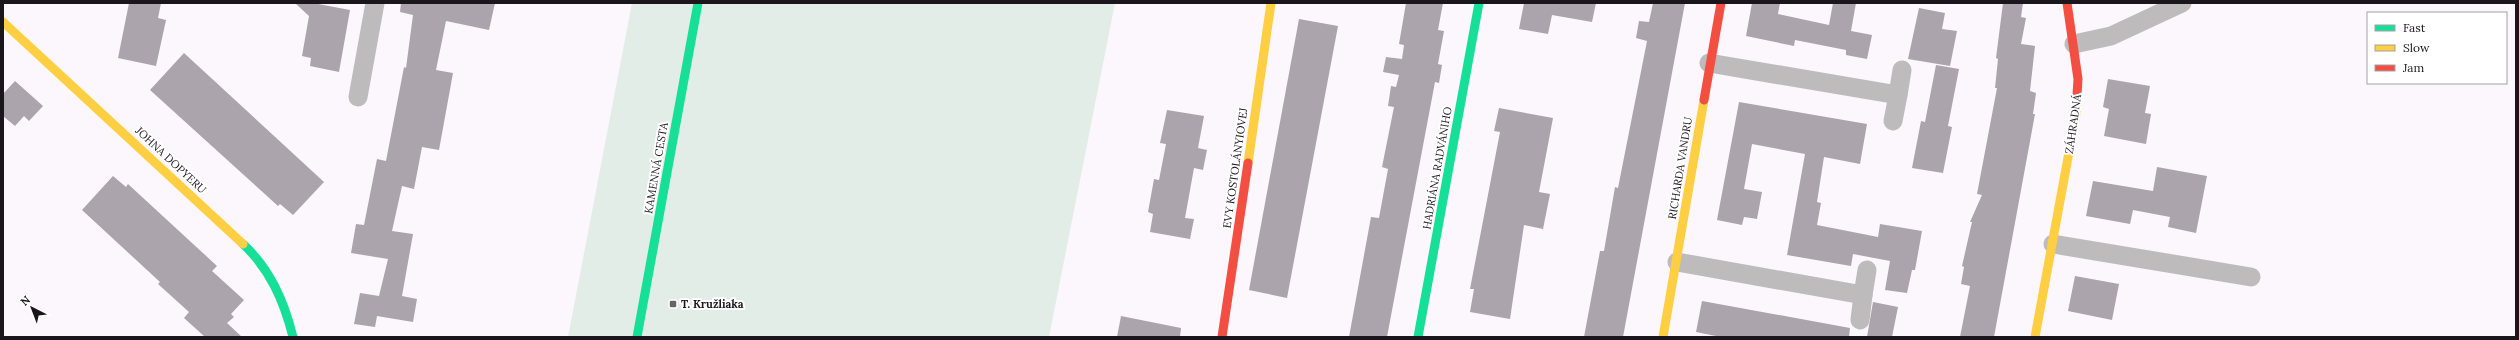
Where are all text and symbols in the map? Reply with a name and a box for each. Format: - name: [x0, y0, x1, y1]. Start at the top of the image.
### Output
- legend: [2367, 12, 2507, 84]
- text: Fast: [2403, 20, 2426, 35]
- text: Slow: [2403, 40, 2430, 55]
- text: Jam: [2402, 60, 2424, 75]
- street label: ZÁHRADNÁ: [2062, 92, 2084, 155]
- street label: HADRIÁNA RADVÁNIHO: [1419, 105, 1455, 230]
- street label: EVY KOSTOLÁNYIOVEJ: [1220, 107, 1250, 229]
- street label: RICHARDA VANDRU: [1665, 116, 1695, 220]
- street label: KAMENNÁ CESTA: [641, 120, 671, 215]
- street label: JOHNA DOPYERU: [132, 123, 209, 196]
- north arrow: [12, 288, 52, 328]
- text: N: [17, 292, 34, 309]
- place label: T. Kružliaka: [681, 297, 744, 311]
- marker: T. Kružliaka: [668, 299, 678, 309]

